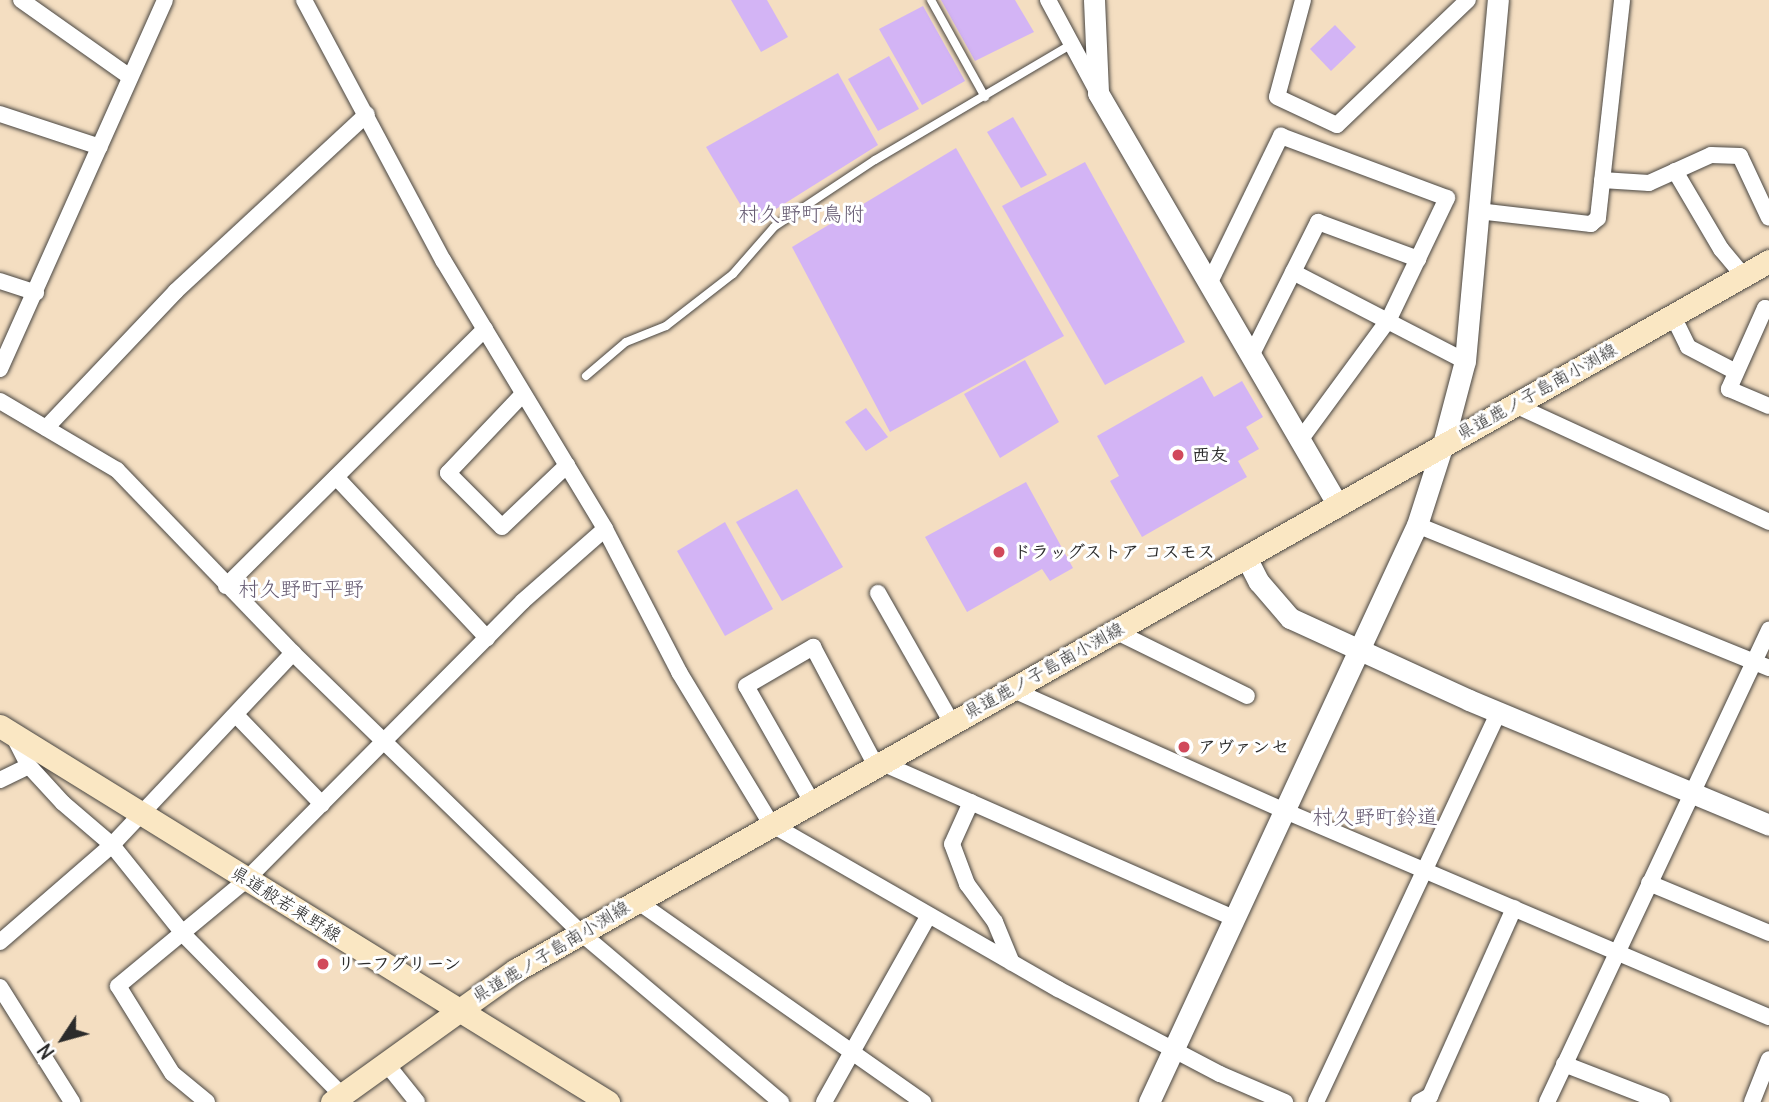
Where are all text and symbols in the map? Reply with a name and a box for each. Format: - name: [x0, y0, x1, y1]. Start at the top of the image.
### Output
- district label: 村久野町鳥附: [738, 201, 864, 227]
- street label: 県道鹿ノ子島南小渕線: [1453, 339, 1621, 445]
- place label: 西友: [1192, 444, 1228, 466]
- marker: 西友: [1170, 447, 1186, 463]
- place label: ドラッグストア コスモス: [1013, 541, 1215, 563]
- marker: ドラッグストア コスモス: [991, 544, 1007, 560]
- district label: 村久野町平野: [238, 576, 364, 602]
- street label: 県道鹿ノ子島南小渕線: [960, 618, 1128, 724]
- place label: アヴァンセ: [1198, 736, 1288, 758]
- marker: アヴァンセ: [1176, 739, 1192, 755]
- district label: 村久野町鈴道: [1312, 804, 1438, 830]
- street label: 県道般若東野線: [227, 861, 345, 947]
- street label: 県道鹿ノ子島南小渕線: [468, 896, 634, 1008]
- place label: リーフグリーン: [337, 953, 463, 975]
- marker: リーフグリーン: [315, 956, 331, 972]
- north arrow: [28, 1004, 98, 1074]
- text: N: [32, 1039, 60, 1064]

